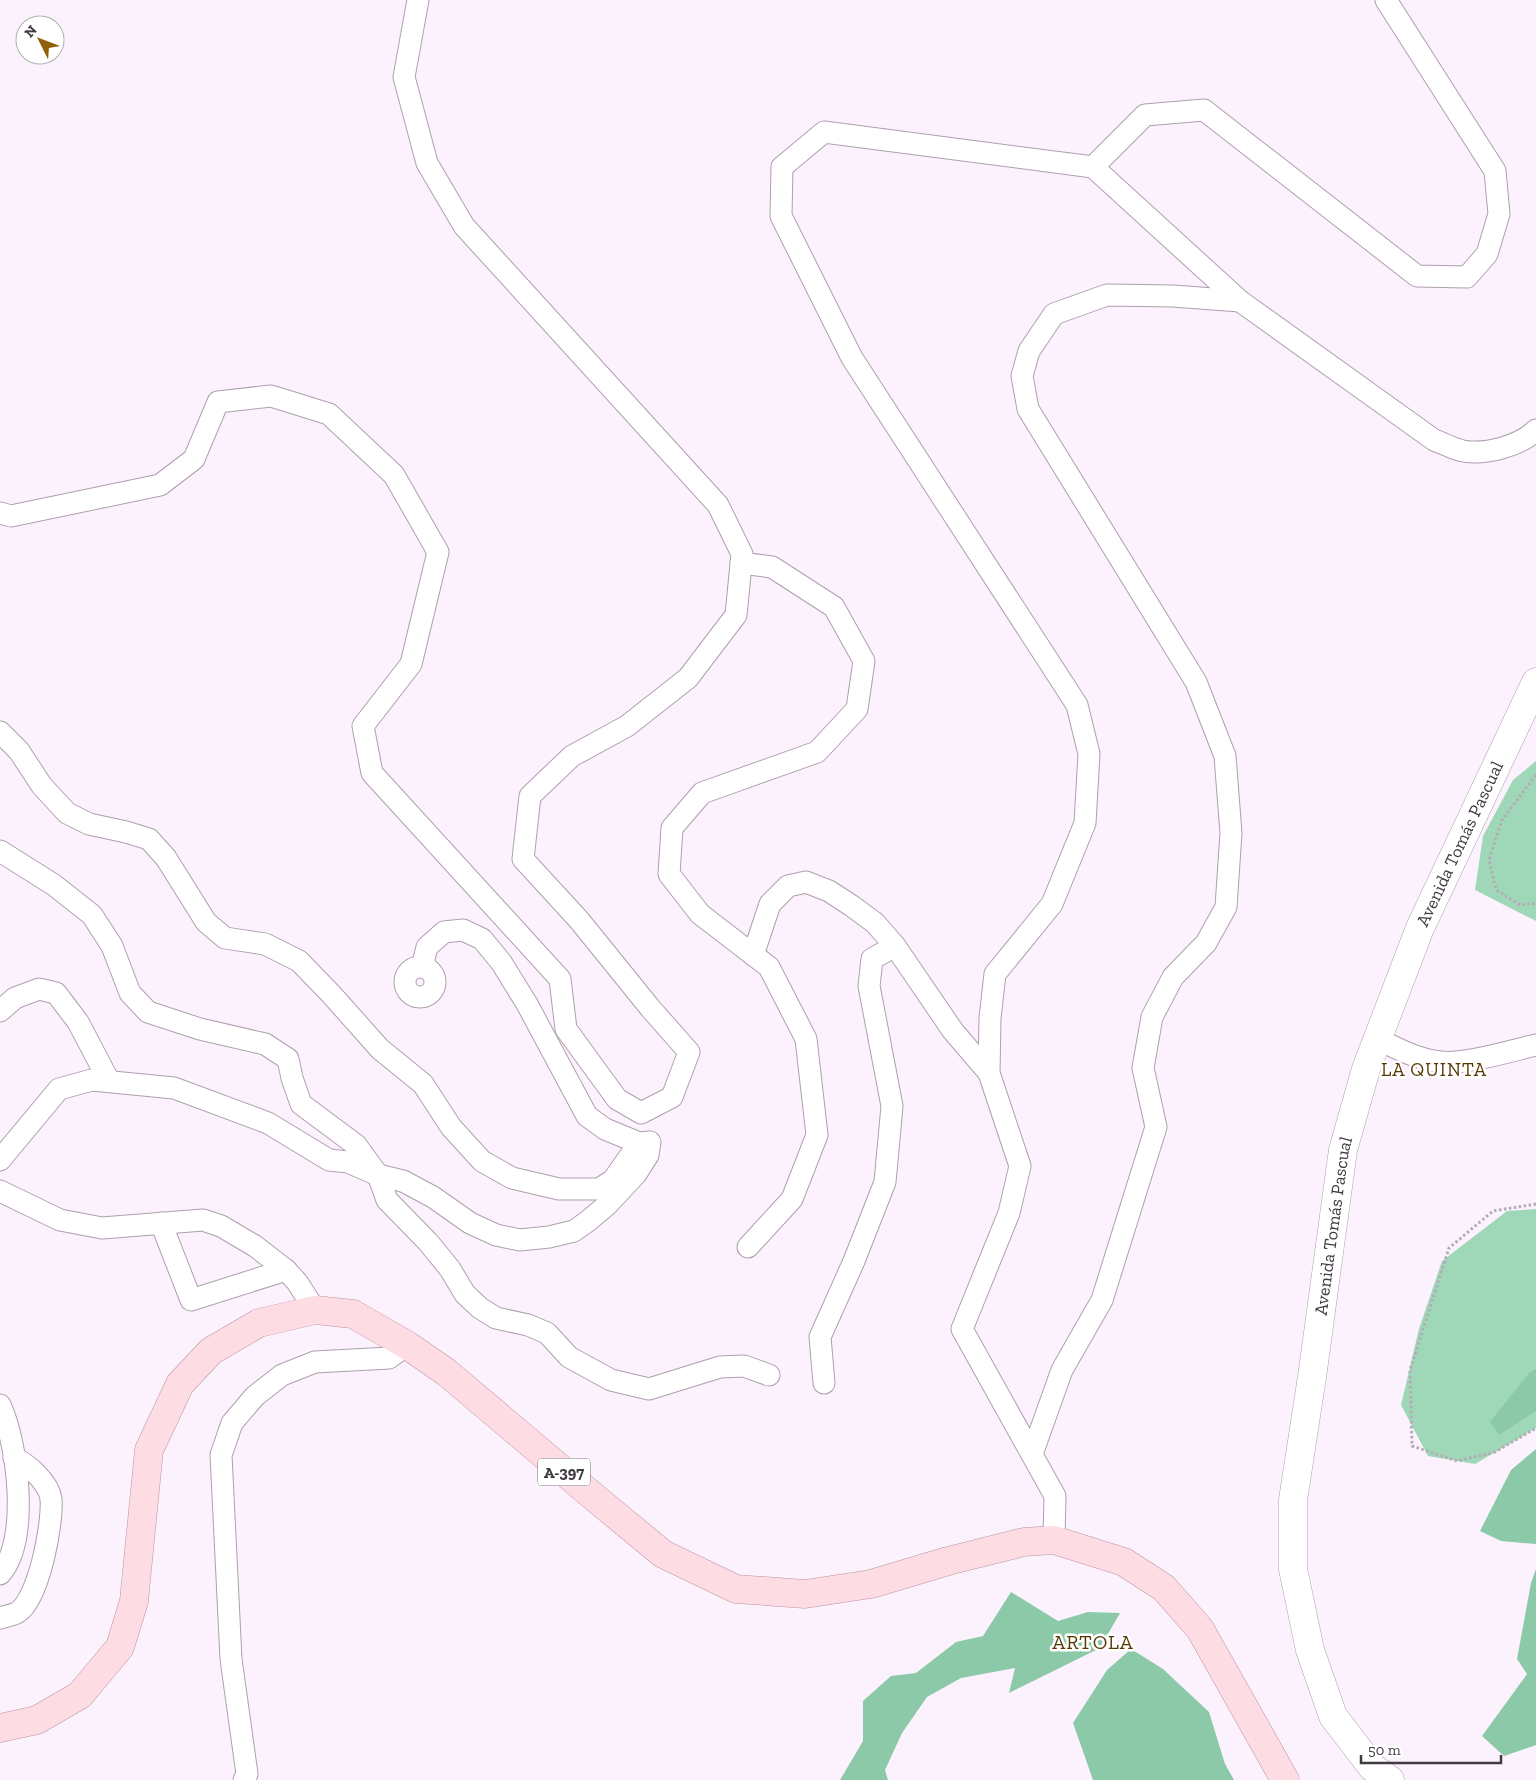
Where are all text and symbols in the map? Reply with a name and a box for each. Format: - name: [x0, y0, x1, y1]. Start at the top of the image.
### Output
- north arrow: [15, 15, 65, 65]
- text: N: [21, 22, 41, 41]
- street label: Avenida Tomás Pascual: [1411, 757, 1508, 930]
- district label: LA QUINTA: [1381, 1058, 1487, 1081]
- street label: Avenida Tomás Pascual: [1310, 1134, 1357, 1317]
- road number: A-397: [538, 1458, 590, 1485]
- district label: ARTOLA: [1052, 1630, 1134, 1654]
- scale bar: [1361, 1732, 1501, 1764]
- text: 50 m: [1368, 1741, 1401, 1759]

